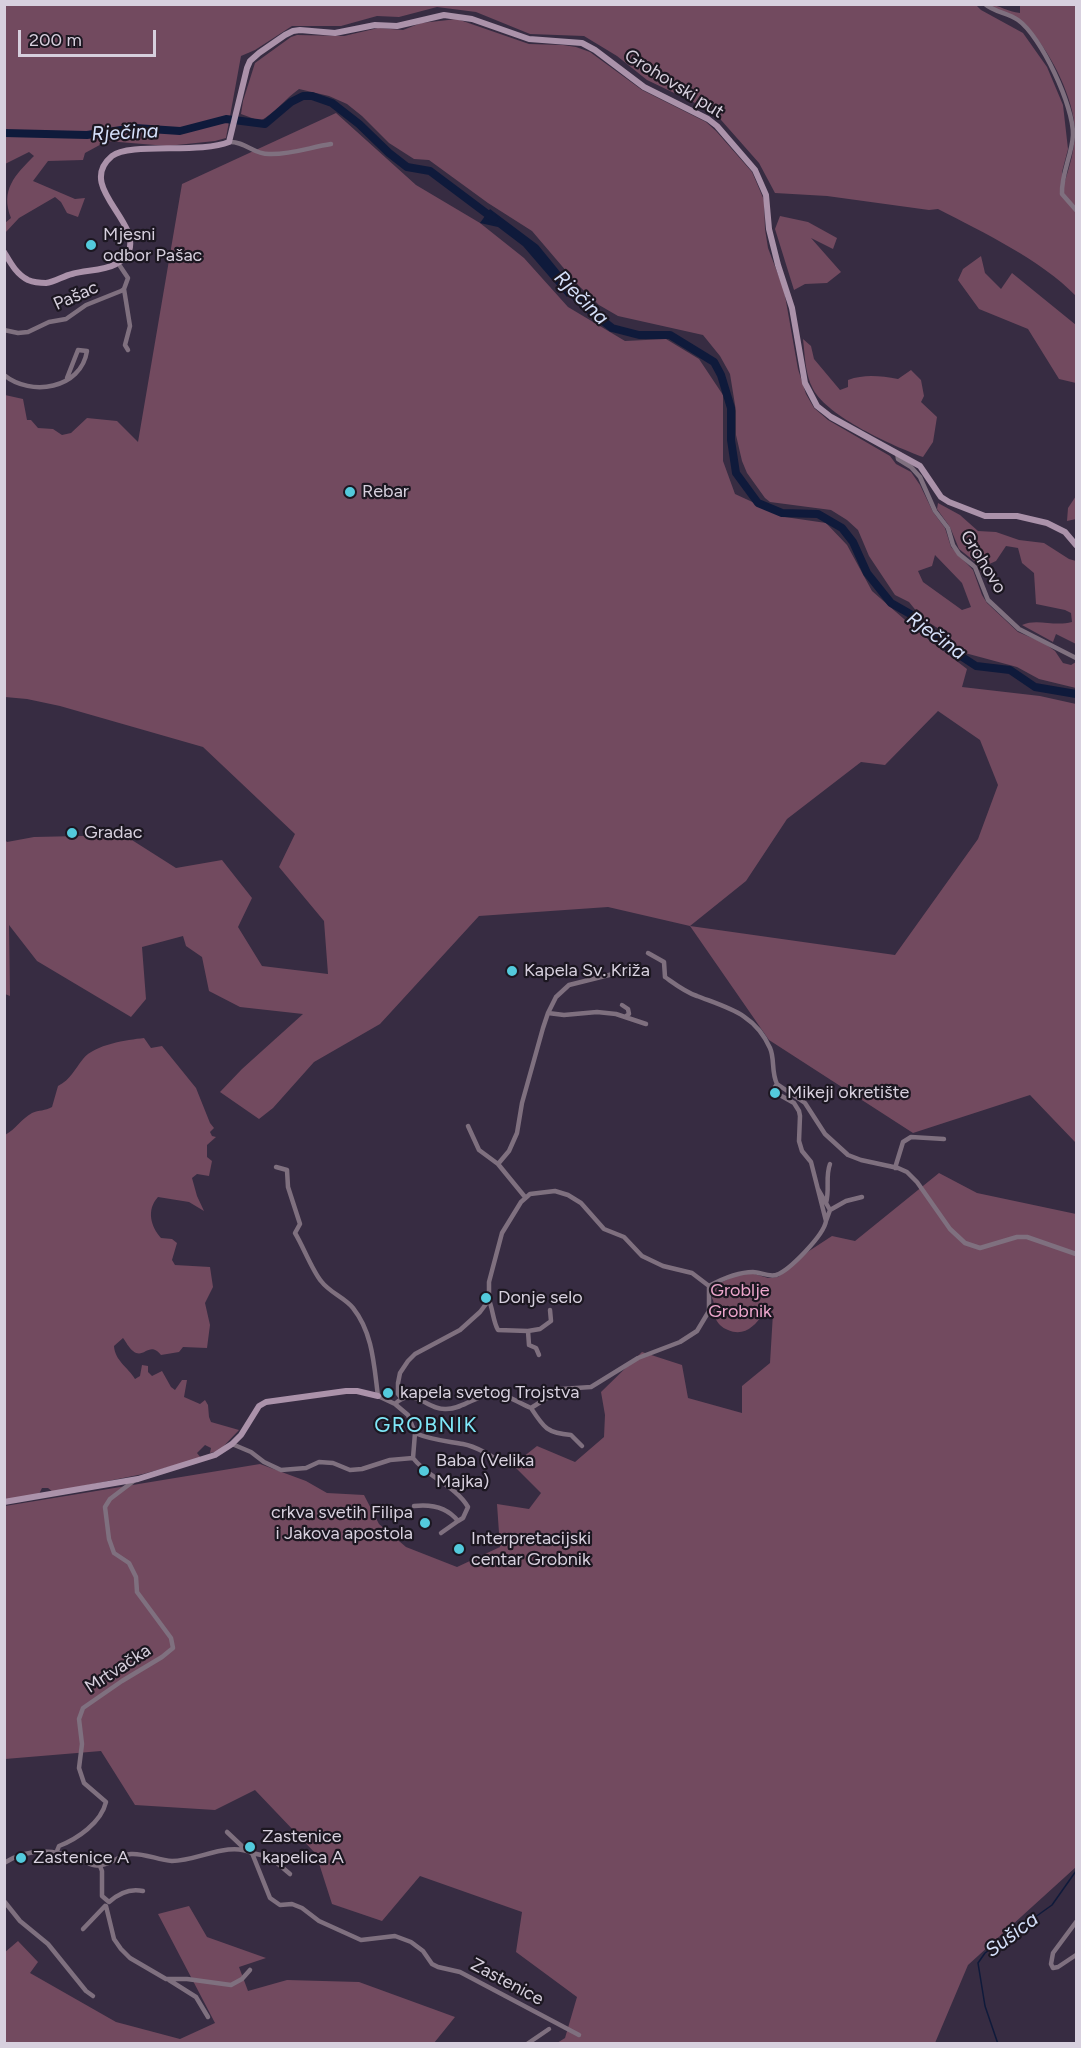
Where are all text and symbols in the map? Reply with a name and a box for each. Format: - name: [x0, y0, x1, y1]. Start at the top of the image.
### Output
- scale bar: [21, 18, 159, 56]
- text: 200 m: [29, 29, 82, 51]
- street label: Grohovski put: [620, 45, 728, 123]
- water label: Rječina: [91, 119, 159, 147]
- place label: Mjesni odbor Pašac: [103, 224, 202, 266]
- marker: Mjesni odbor Pašac: [84, 238, 98, 252]
- water label: Rječina: [549, 266, 613, 330]
- street label: Pašac: [50, 277, 102, 315]
- place label: Rebar: [362, 481, 409, 503]
- marker: Rebar: [343, 485, 357, 499]
- street label: Grohovo: [955, 527, 1011, 597]
- water label: Rječina: [902, 607, 970, 665]
- place label: Gradac: [84, 822, 142, 844]
- marker: Gradac: [65, 826, 79, 840]
- place label: Kapela Sv. Križa: [524, 960, 650, 982]
- marker: Kapela Sv. Križa: [505, 964, 519, 978]
- place label: Mikeji okretište: [787, 1082, 909, 1104]
- marker: Mikeji okretište: [768, 1086, 782, 1100]
- park label: Groblje Grobnik: [708, 1280, 772, 1322]
- place label: Donje selo: [498, 1287, 583, 1309]
- marker: Donje selo: [479, 1291, 493, 1305]
- place label: kapela svetog Trojstva: [400, 1382, 579, 1404]
- marker: kapela svetog Trojstva: [381, 1386, 395, 1400]
- district label: GROBNIK: [374, 1413, 478, 1439]
- place label: Baba (Velika Majka): [436, 1450, 534, 1492]
- marker: Baba (Velika Majka): [417, 1464, 431, 1478]
- place label: crkva svetih Filipa i Jakova apostola: [271, 1502, 413, 1544]
- marker: crkva svetih Filipa i Jakova apostola: [418, 1516, 432, 1530]
- place label: Interpretacijski centar Grobnik: [471, 1528, 591, 1570]
- marker: Interpretacijski centar Grobnik: [452, 1542, 466, 1556]
- street label: Mrtvačka: [81, 1640, 155, 1698]
- place label: Zastenice kapelica A: [262, 1826, 344, 1868]
- marker: Zastenice kapelica A: [243, 1840, 257, 1854]
- place label: Zastenice A: [33, 1847, 129, 1869]
- marker: Zastenice A: [14, 1851, 28, 1865]
- water label: Sušica: [981, 1907, 1043, 1963]
- street label: Zastenice: [467, 1954, 547, 2010]

